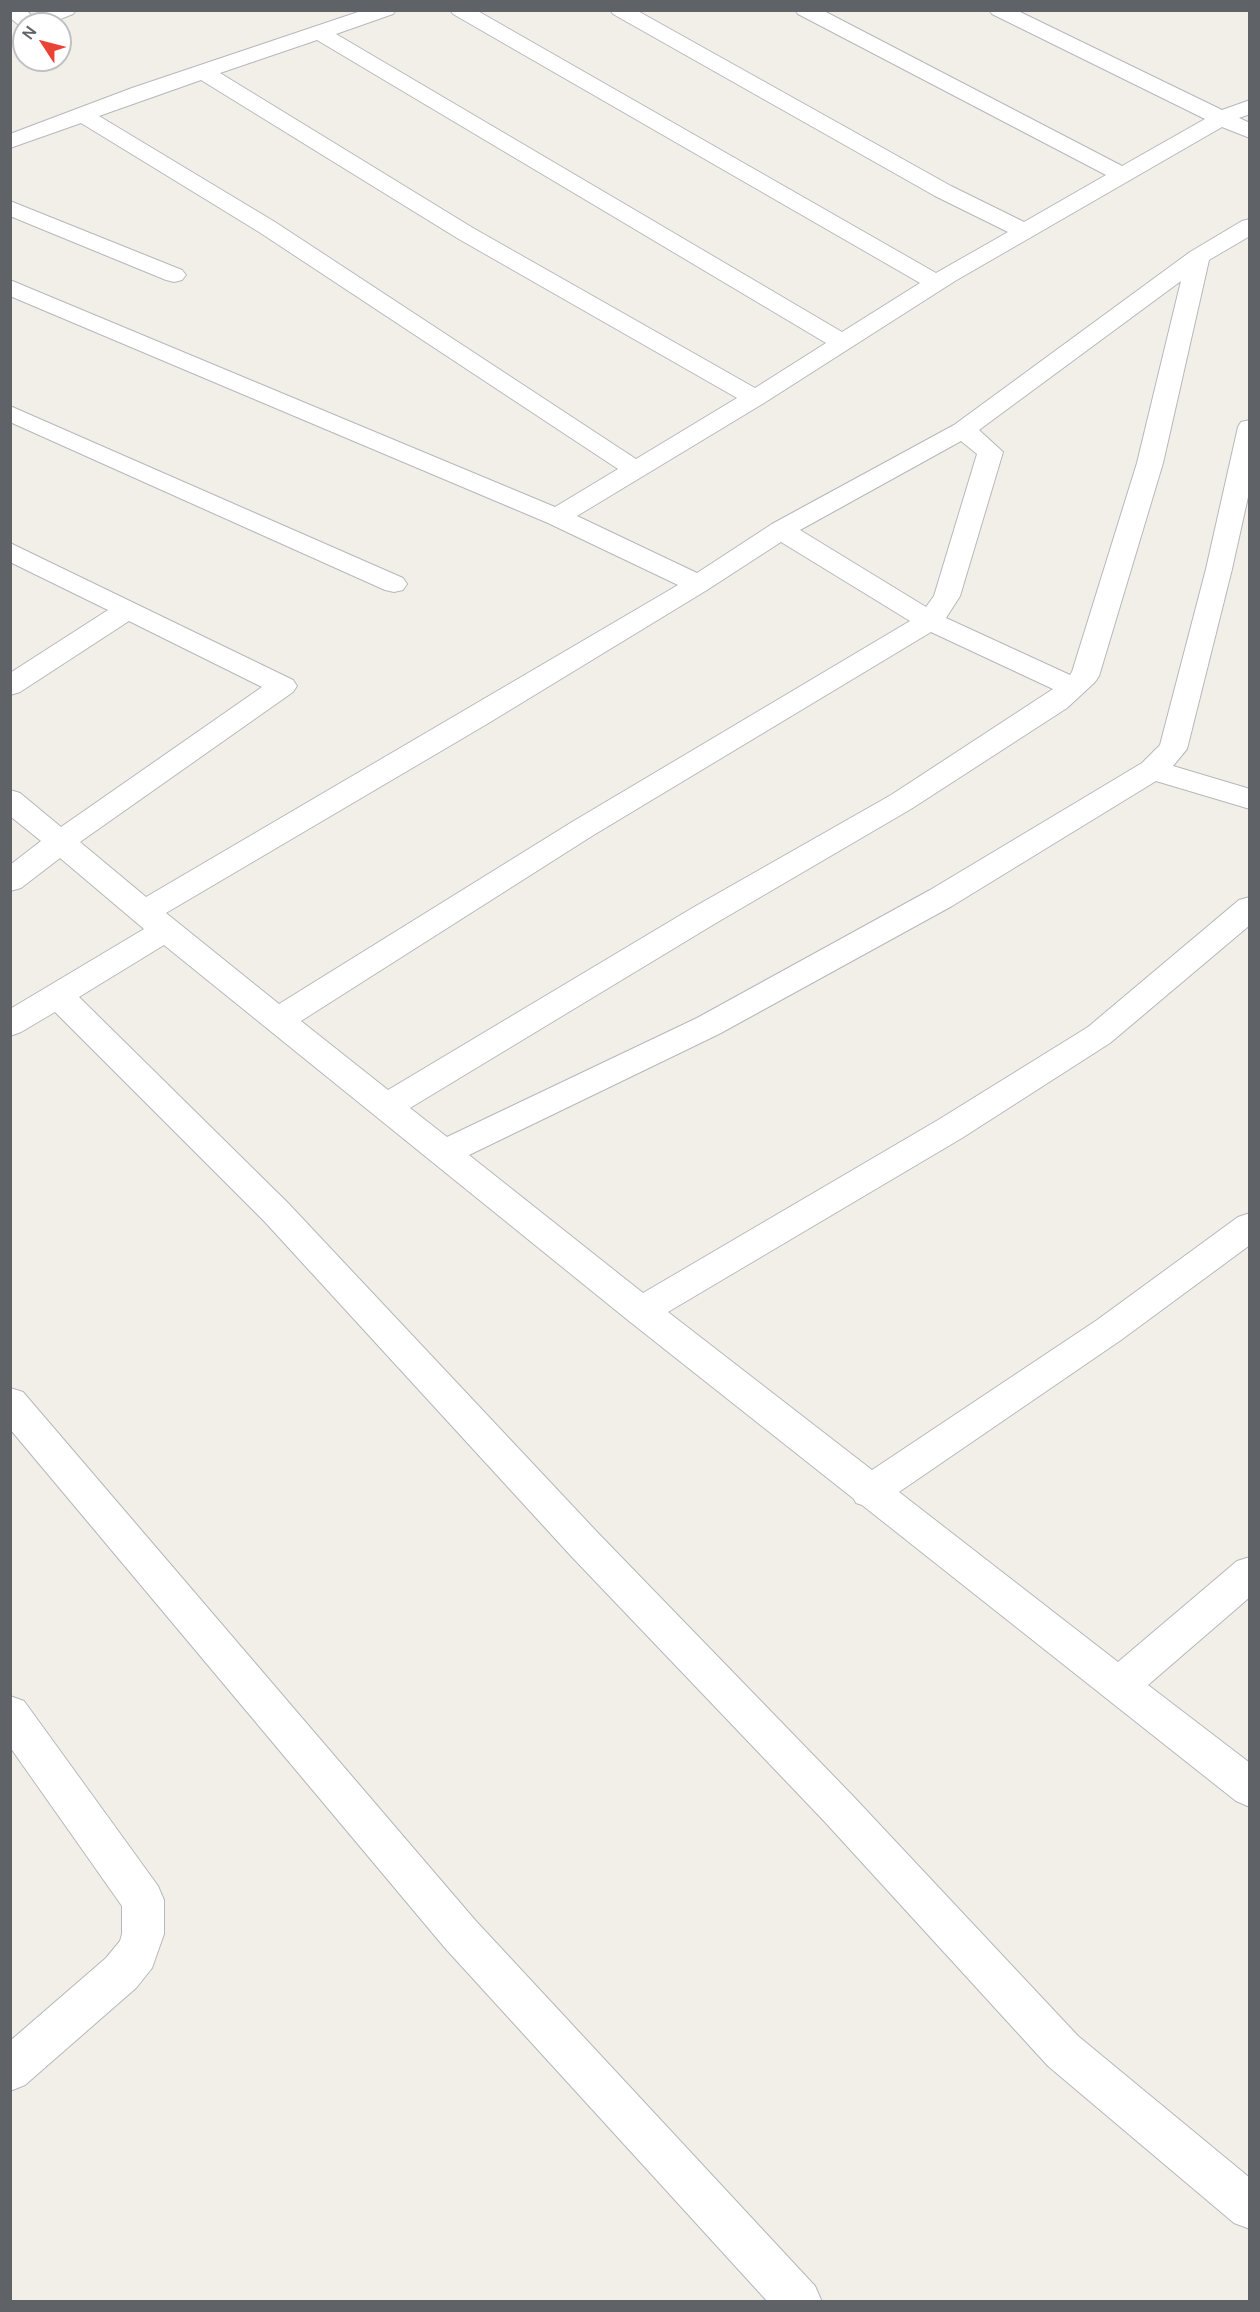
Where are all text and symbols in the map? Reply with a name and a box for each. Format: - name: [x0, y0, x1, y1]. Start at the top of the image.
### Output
- north arrow: [12, 12, 72, 72]
- text: N: [17, 21, 41, 44]

